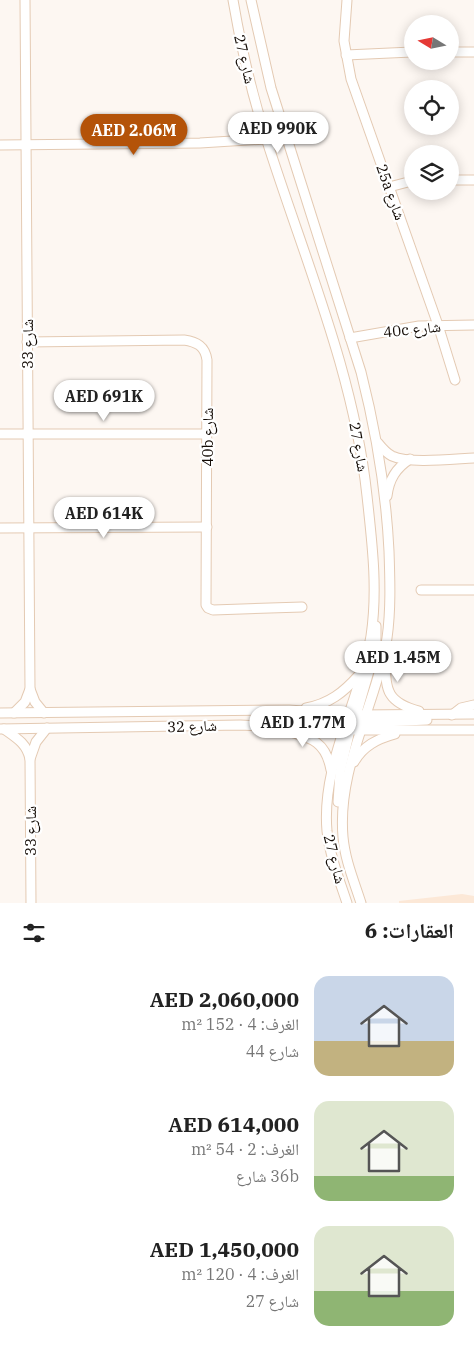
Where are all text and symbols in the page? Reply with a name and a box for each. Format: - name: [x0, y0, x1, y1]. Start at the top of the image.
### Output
- north arrow: [404, 15, 459, 70]
- map controls: [404, 15, 459, 200]
- street label: شارع 27: [229, 32, 260, 86]
- button: locate: [404, 80, 459, 135]
- pin: AED 990K: [226, 112, 330, 154]
- pin: AED 2.06M: [77, 114, 191, 156]
- text: AED 990K: [239, 118, 317, 138]
- text: AED 2.06M: [91, 120, 177, 140]
- button: layers: [404, 145, 459, 200]
- street label: 25a شارع: [371, 161, 410, 223]
- street label: 40c شارع: [382, 317, 442, 342]
- street label: شارع 33: [18, 319, 38, 369]
- pin: AED 691K: [52, 380, 156, 422]
- text: AED 691K: [65, 386, 143, 406]
- street label: 40b شارع: [198, 407, 218, 466]
- street label: شارع 27: [344, 421, 373, 474]
- pin: AED 614K: [52, 496, 156, 539]
- text: AED 614K: [65, 503, 143, 523]
- pin: AED 1.45M: [341, 640, 455, 683]
- text: AED 1.45M: [355, 647, 441, 667]
- pin: AED 1.77M: [246, 706, 360, 748]
- text: AED 1.77M: [260, 712, 346, 732]
- street label: شارع 32: [167, 716, 217, 737]
- street label: شارع 33: [21, 806, 41, 856]
- street label: شارع 27: [319, 832, 350, 886]
- text: العقارات: 6: [365, 916, 454, 944]
- icon: filters: [20, 919, 48, 947]
- text: AED 2,060,000: [150, 985, 299, 1013]
- icon: home: [354, 996, 414, 1056]
- text: الغرف: 4 · 152 m²: [181, 1014, 299, 1034]
- text: شارع 44: [246, 1041, 299, 1061]
- text: AED 614,000: [168, 1110, 299, 1138]
- icon: home: [354, 1121, 414, 1181]
- text: الغرف: 2 · 54 m²: [191, 1139, 299, 1159]
- text: 36b شارع: [236, 1166, 299, 1186]
- text: AED 1,450,000: [150, 1235, 299, 1263]
- icon: home: [354, 1246, 414, 1306]
- text: الغرف: 4 · 120 m²: [181, 1264, 299, 1284]
- text: شارع 27: [246, 1291, 299, 1311]

